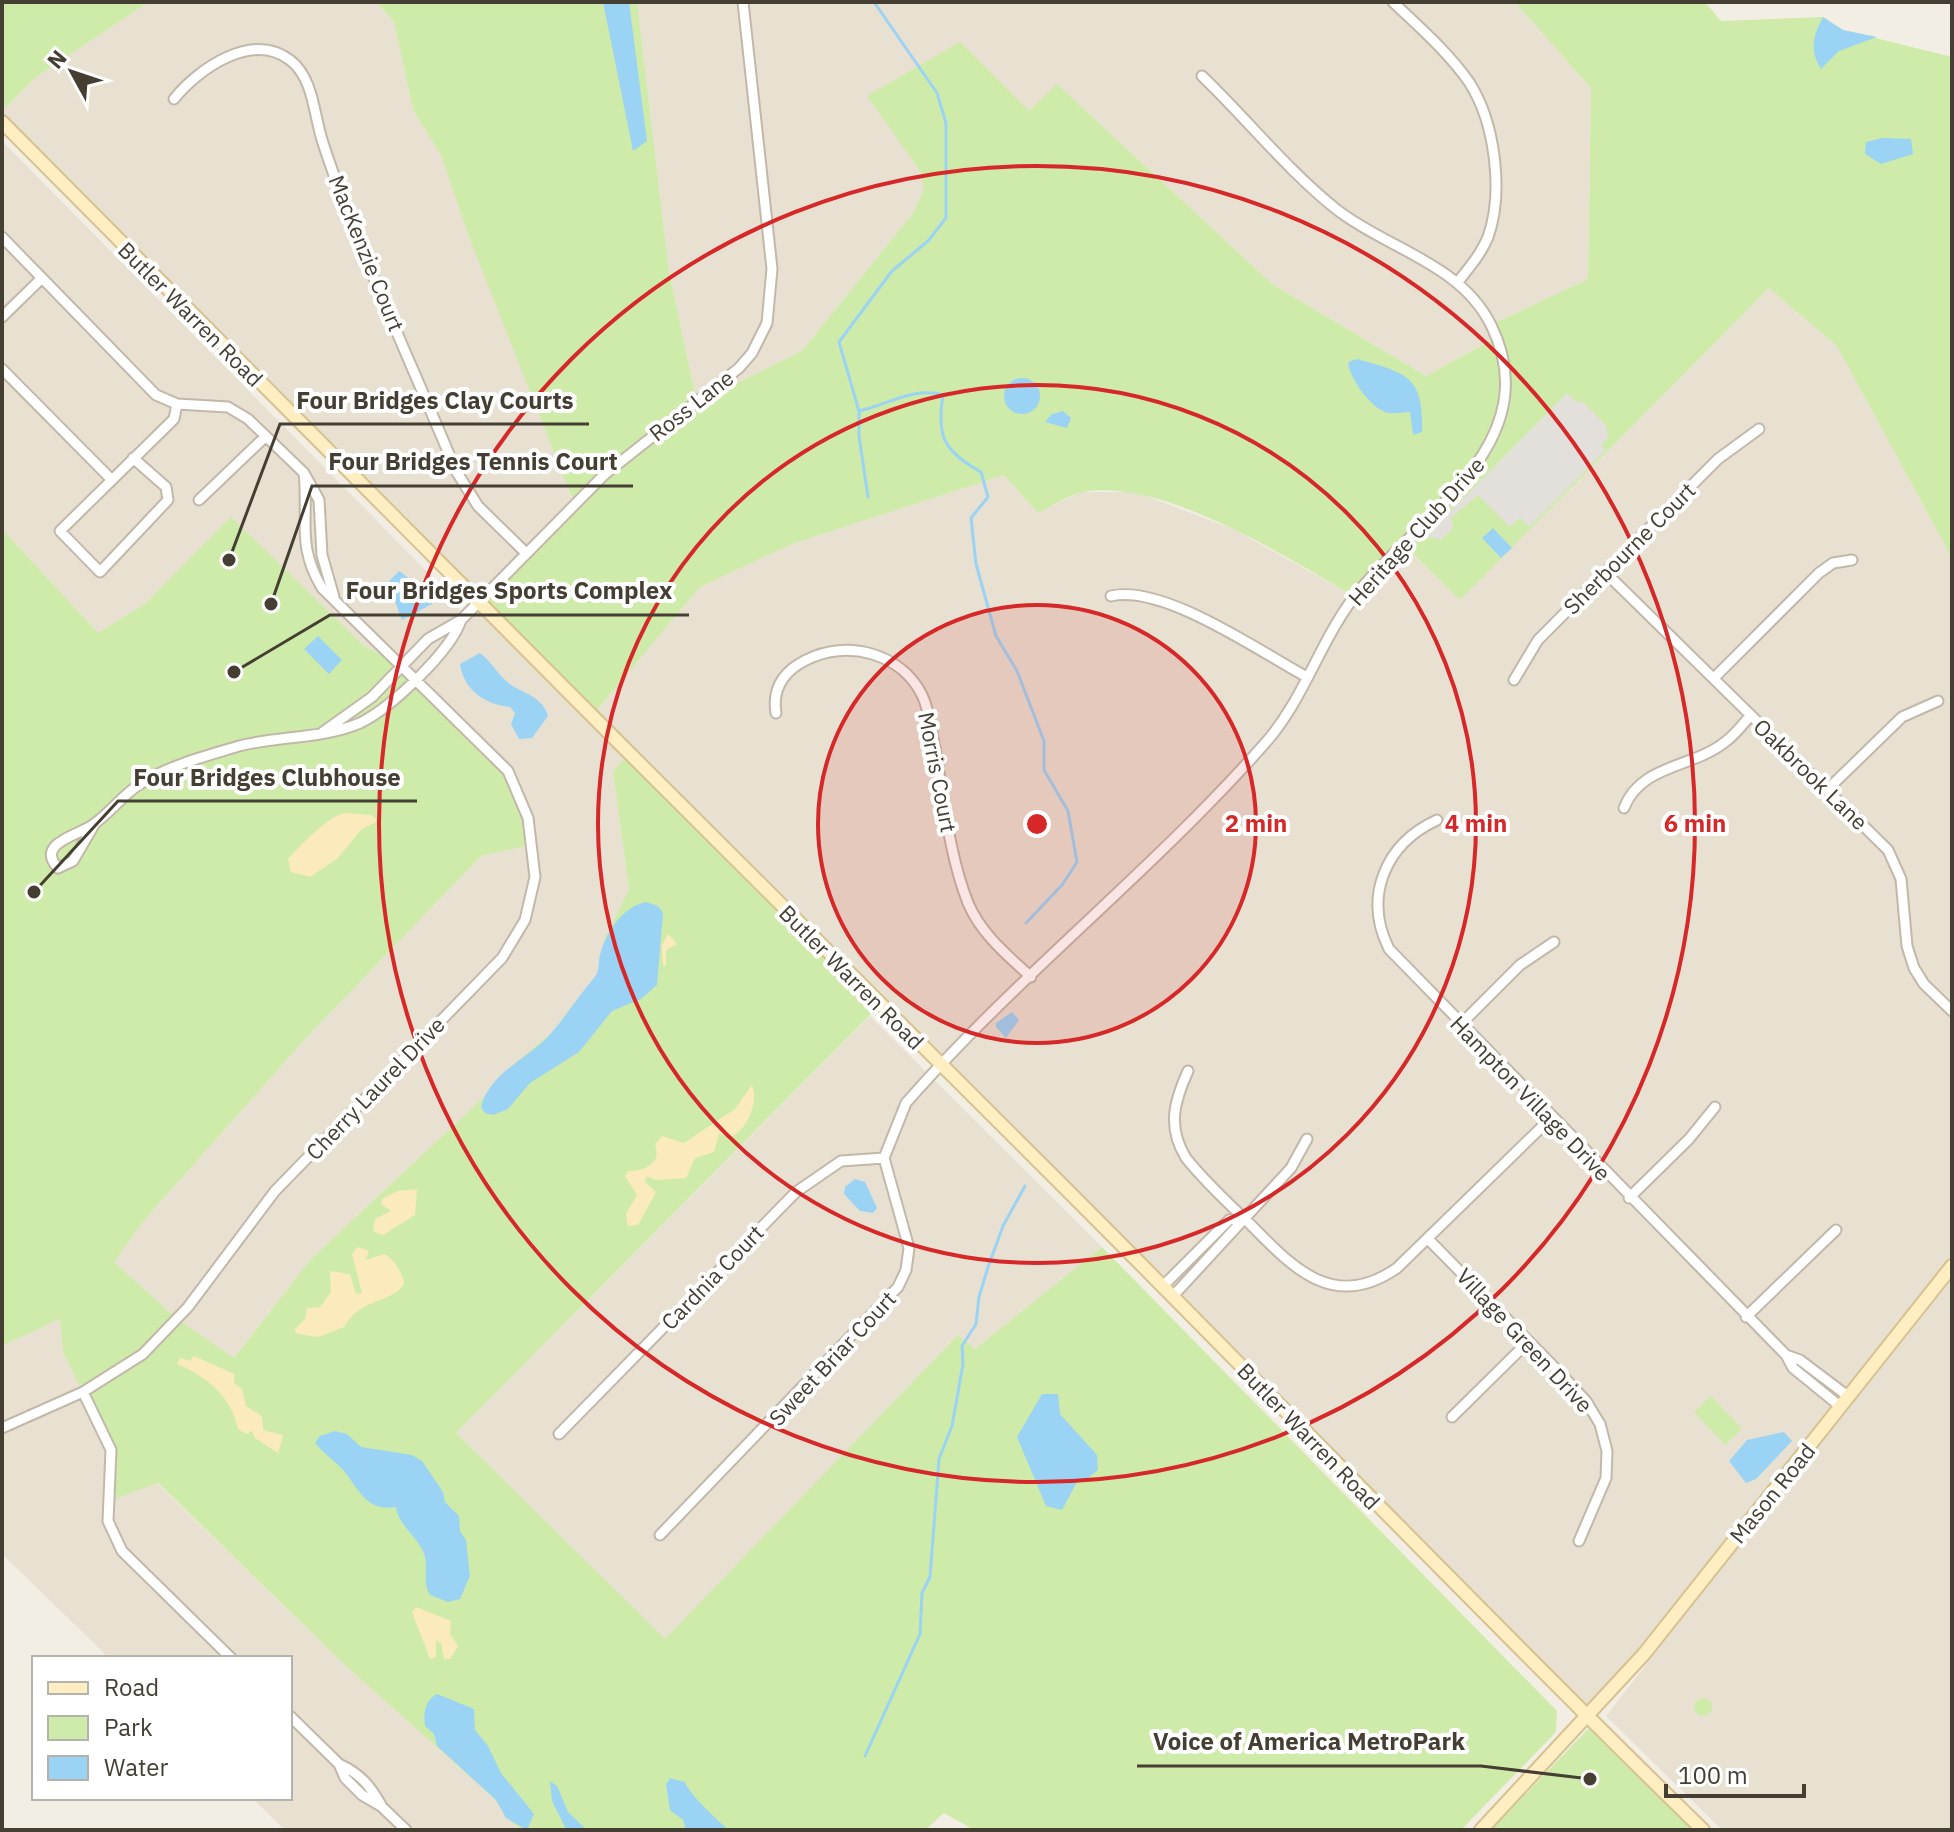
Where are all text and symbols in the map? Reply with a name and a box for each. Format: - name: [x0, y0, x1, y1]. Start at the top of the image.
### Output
- north arrow: [32, 32, 112, 112]
- text: N: [40, 43, 73, 74]
- street label: MacKenzie Court: [322, 171, 412, 335]
- street label: Butler Warren Road: [112, 235, 270, 393]
- street label: Ross Lane: [643, 363, 739, 447]
- callout: Four Bridges Clay Courts: [280, 376, 589, 424]
- text: Four Bridges Clay Courts: [296, 384, 574, 416]
- callout: Four Bridges Tennis Court: [312, 438, 633, 486]
- text: Four Bridges Tennis Court: [328, 445, 618, 477]
- street label: Heritage Club Drive: [1341, 450, 1491, 612]
- street label: Sherbourne Court: [1557, 476, 1701, 620]
- callout: Four Bridges Sports Complex: [330, 567, 689, 615]
- text: Four Bridges Sports Complex: [346, 574, 673, 606]
- street label: Morris Court: [912, 709, 964, 835]
- street label: Oakbrook Lane: [1748, 712, 1874, 836]
- callout: Four Bridges Clubhouse: [118, 753, 417, 801]
- text: Four Bridges Clubhouse: [133, 761, 401, 793]
- text: 2 min: [1225, 807, 1287, 839]
- text: 4 min: [1445, 807, 1507, 839]
- text: 6 min: [1664, 807, 1726, 839]
- centre of rings: [1023, 810, 1051, 838]
- street label: Butler Warren Road: [773, 898, 931, 1056]
- street label: Hampton Village Drive: [1444, 1009, 1618, 1187]
- street label: Cherry Laurel Drive: [299, 1010, 451, 1166]
- street label: Cardnia Court: [655, 1218, 769, 1336]
- street label: Village Green Drive: [1450, 1262, 1600, 1418]
- street label: Sweet Briar Court: [762, 1284, 902, 1432]
- street label: Butler Warren Road: [1231, 1356, 1387, 1516]
- street label: Mason Road: [1723, 1437, 1821, 1549]
- legend: [32, 1656, 292, 1800]
- text: Road: [104, 1671, 159, 1703]
- text: Park: [104, 1711, 153, 1743]
- callout: Voice of America MetroPark: [1137, 1718, 1481, 1766]
- text: Voice of America MetroPark: [1153, 1725, 1465, 1757]
- scale bar: [1666, 1748, 1804, 1798]
- text: Water: [104, 1751, 168, 1783]
- text: 100 m: [1678, 1759, 1748, 1791]

